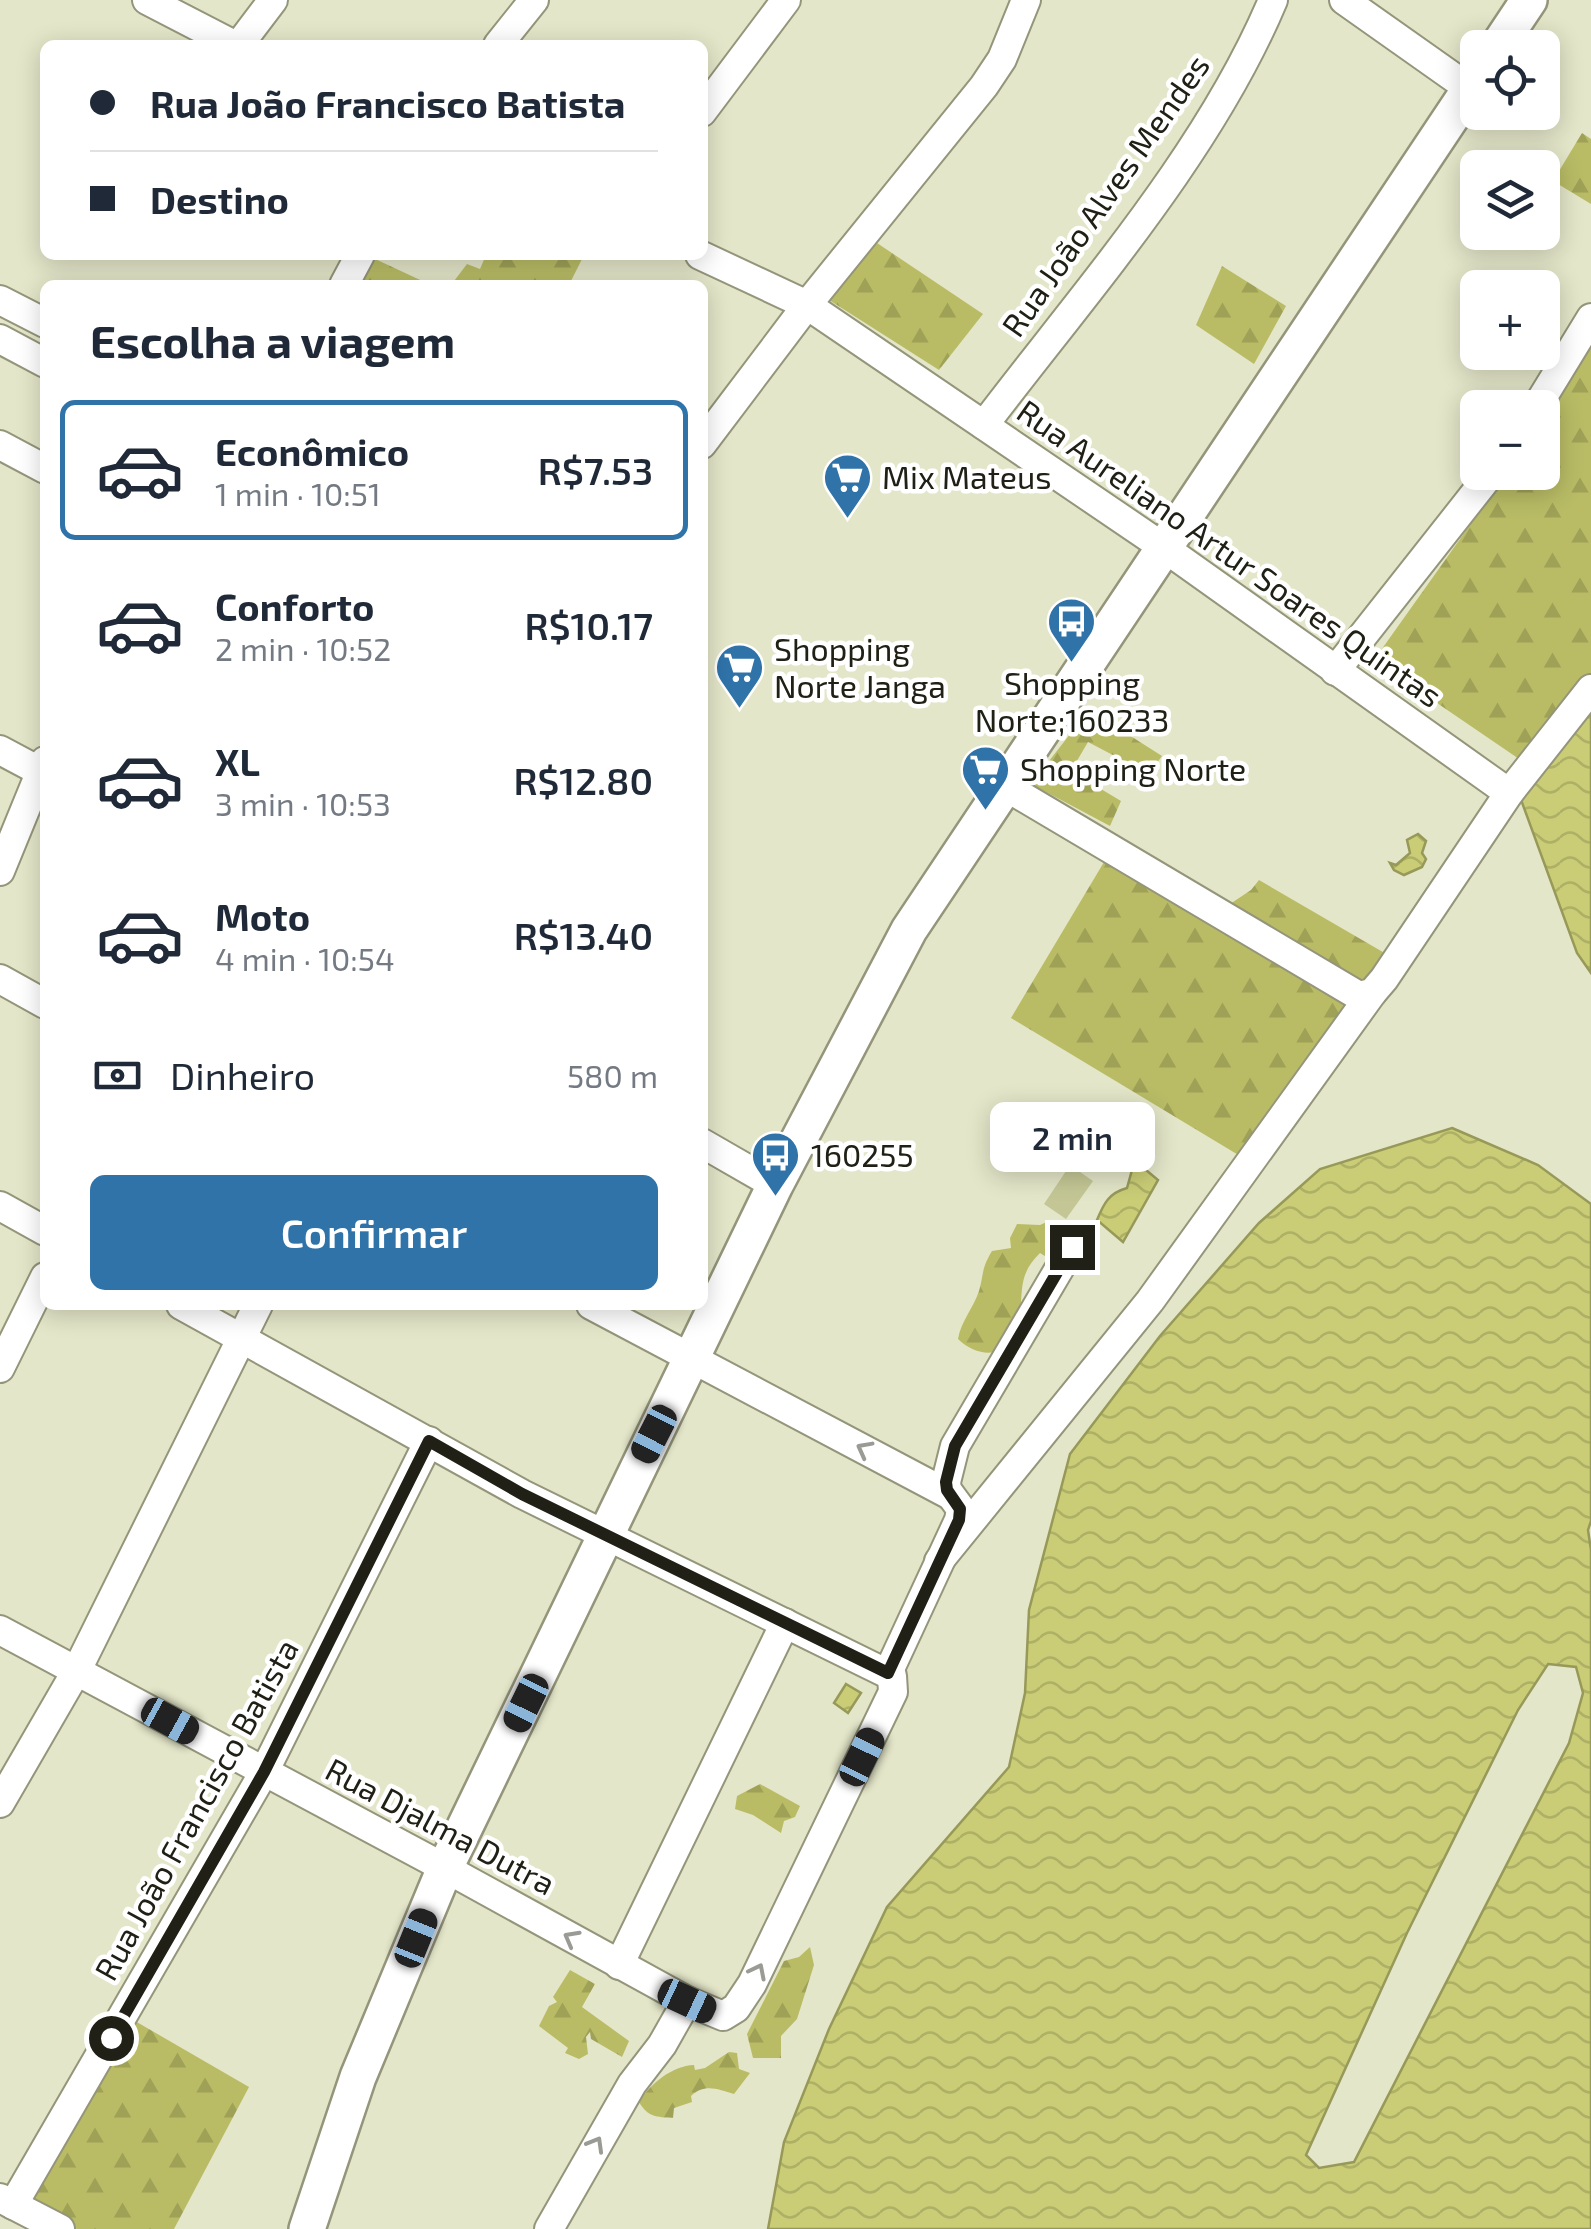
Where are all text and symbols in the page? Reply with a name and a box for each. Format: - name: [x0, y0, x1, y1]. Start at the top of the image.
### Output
- map controls: [1460, 30, 1560, 490]
- button: locate: [1460, 30, 1560, 130]
- street label: Rua João Alves Mendes: [993, 47, 1216, 343]
- text: Rua João Francisco Batista: [150, 80, 626, 126]
- button: layers: [1460, 150, 1560, 250]
- text: Destino: [150, 176, 289, 222]
- button: +: [1460, 270, 1560, 370]
- text: Escolha a viagem: [90, 313, 455, 367]
- button: −: [1460, 390, 1560, 490]
- street label: Rua Aureliano Artur Soares Quintas: [1010, 391, 1450, 715]
- icon: car: [95, 425, 185, 515]
- text: Econômico: [215, 428, 409, 474]
- text: R$7.53: [538, 447, 653, 493]
- supermarket icon: Mix Mateus: [821, 452, 873, 520]
- place label: Mix Mateus: [882, 457, 1052, 495]
- text: 1 min · 10:51: [215, 474, 381, 512]
- icon: car: [95, 580, 185, 670]
- text: Conforto: [215, 583, 374, 629]
- bus stop icon: Shopping Norte;160233: [1046, 596, 1098, 664]
- text: R$10.17: [525, 602, 653, 648]
- text: 2 min · 10:52: [215, 629, 391, 667]
- place label: Shopping Norte Janga: [774, 629, 946, 704]
- supermarket icon: Shopping Norte Janga: [713, 642, 765, 710]
- place label: Shopping Norte;160233: [975, 663, 1169, 738]
- icon: car: [95, 735, 185, 825]
- text: XL: [215, 738, 260, 784]
- supermarket icon: Shopping Norte: [959, 744, 1011, 812]
- place label: Shopping Norte: [1020, 749, 1246, 787]
- text: R$12.80: [513, 757, 653, 803]
- text: 3 min · 10:53: [215, 784, 391, 822]
- icon: car: [95, 890, 185, 980]
- text: Moto: [215, 893, 310, 939]
- text: R$13.40: [514, 912, 653, 958]
- text: 4 min · 10:54: [215, 939, 395, 977]
- icon: cash: [90, 1048, 145, 1103]
- text: Dinheiro: [170, 1052, 315, 1098]
- text: 580 m: [567, 1056, 658, 1094]
- callout: 2 min: [990, 1102, 1154, 1172]
- text: 2 min: [1032, 1118, 1113, 1156]
- bus stop icon: 160255: [750, 1130, 802, 1198]
- place label: 160255: [811, 1135, 914, 1173]
- button: Confirmar: [90, 1175, 658, 1290]
- route end: [1050, 1225, 1095, 1270]
- car: [627, 1400, 681, 1468]
- one-way arrow: [857, 1442, 875, 1461]
- street label: Rua João Francisco Batista: [86, 1632, 305, 1986]
- car: [499, 1669, 553, 1737]
- car: [136, 1693, 204, 1749]
- car: [835, 1723, 889, 1791]
- street label: Rua Djalma Dutra: [319, 1749, 562, 1902]
- car: [391, 1905, 441, 1971]
- one-way arrow: [563, 1930, 581, 1950]
- one-way arrow: [746, 1964, 765, 1982]
- car: [653, 1975, 721, 2027]
- route start: [89, 2016, 134, 2061]
- one-way arrow: [584, 2137, 603, 2155]

